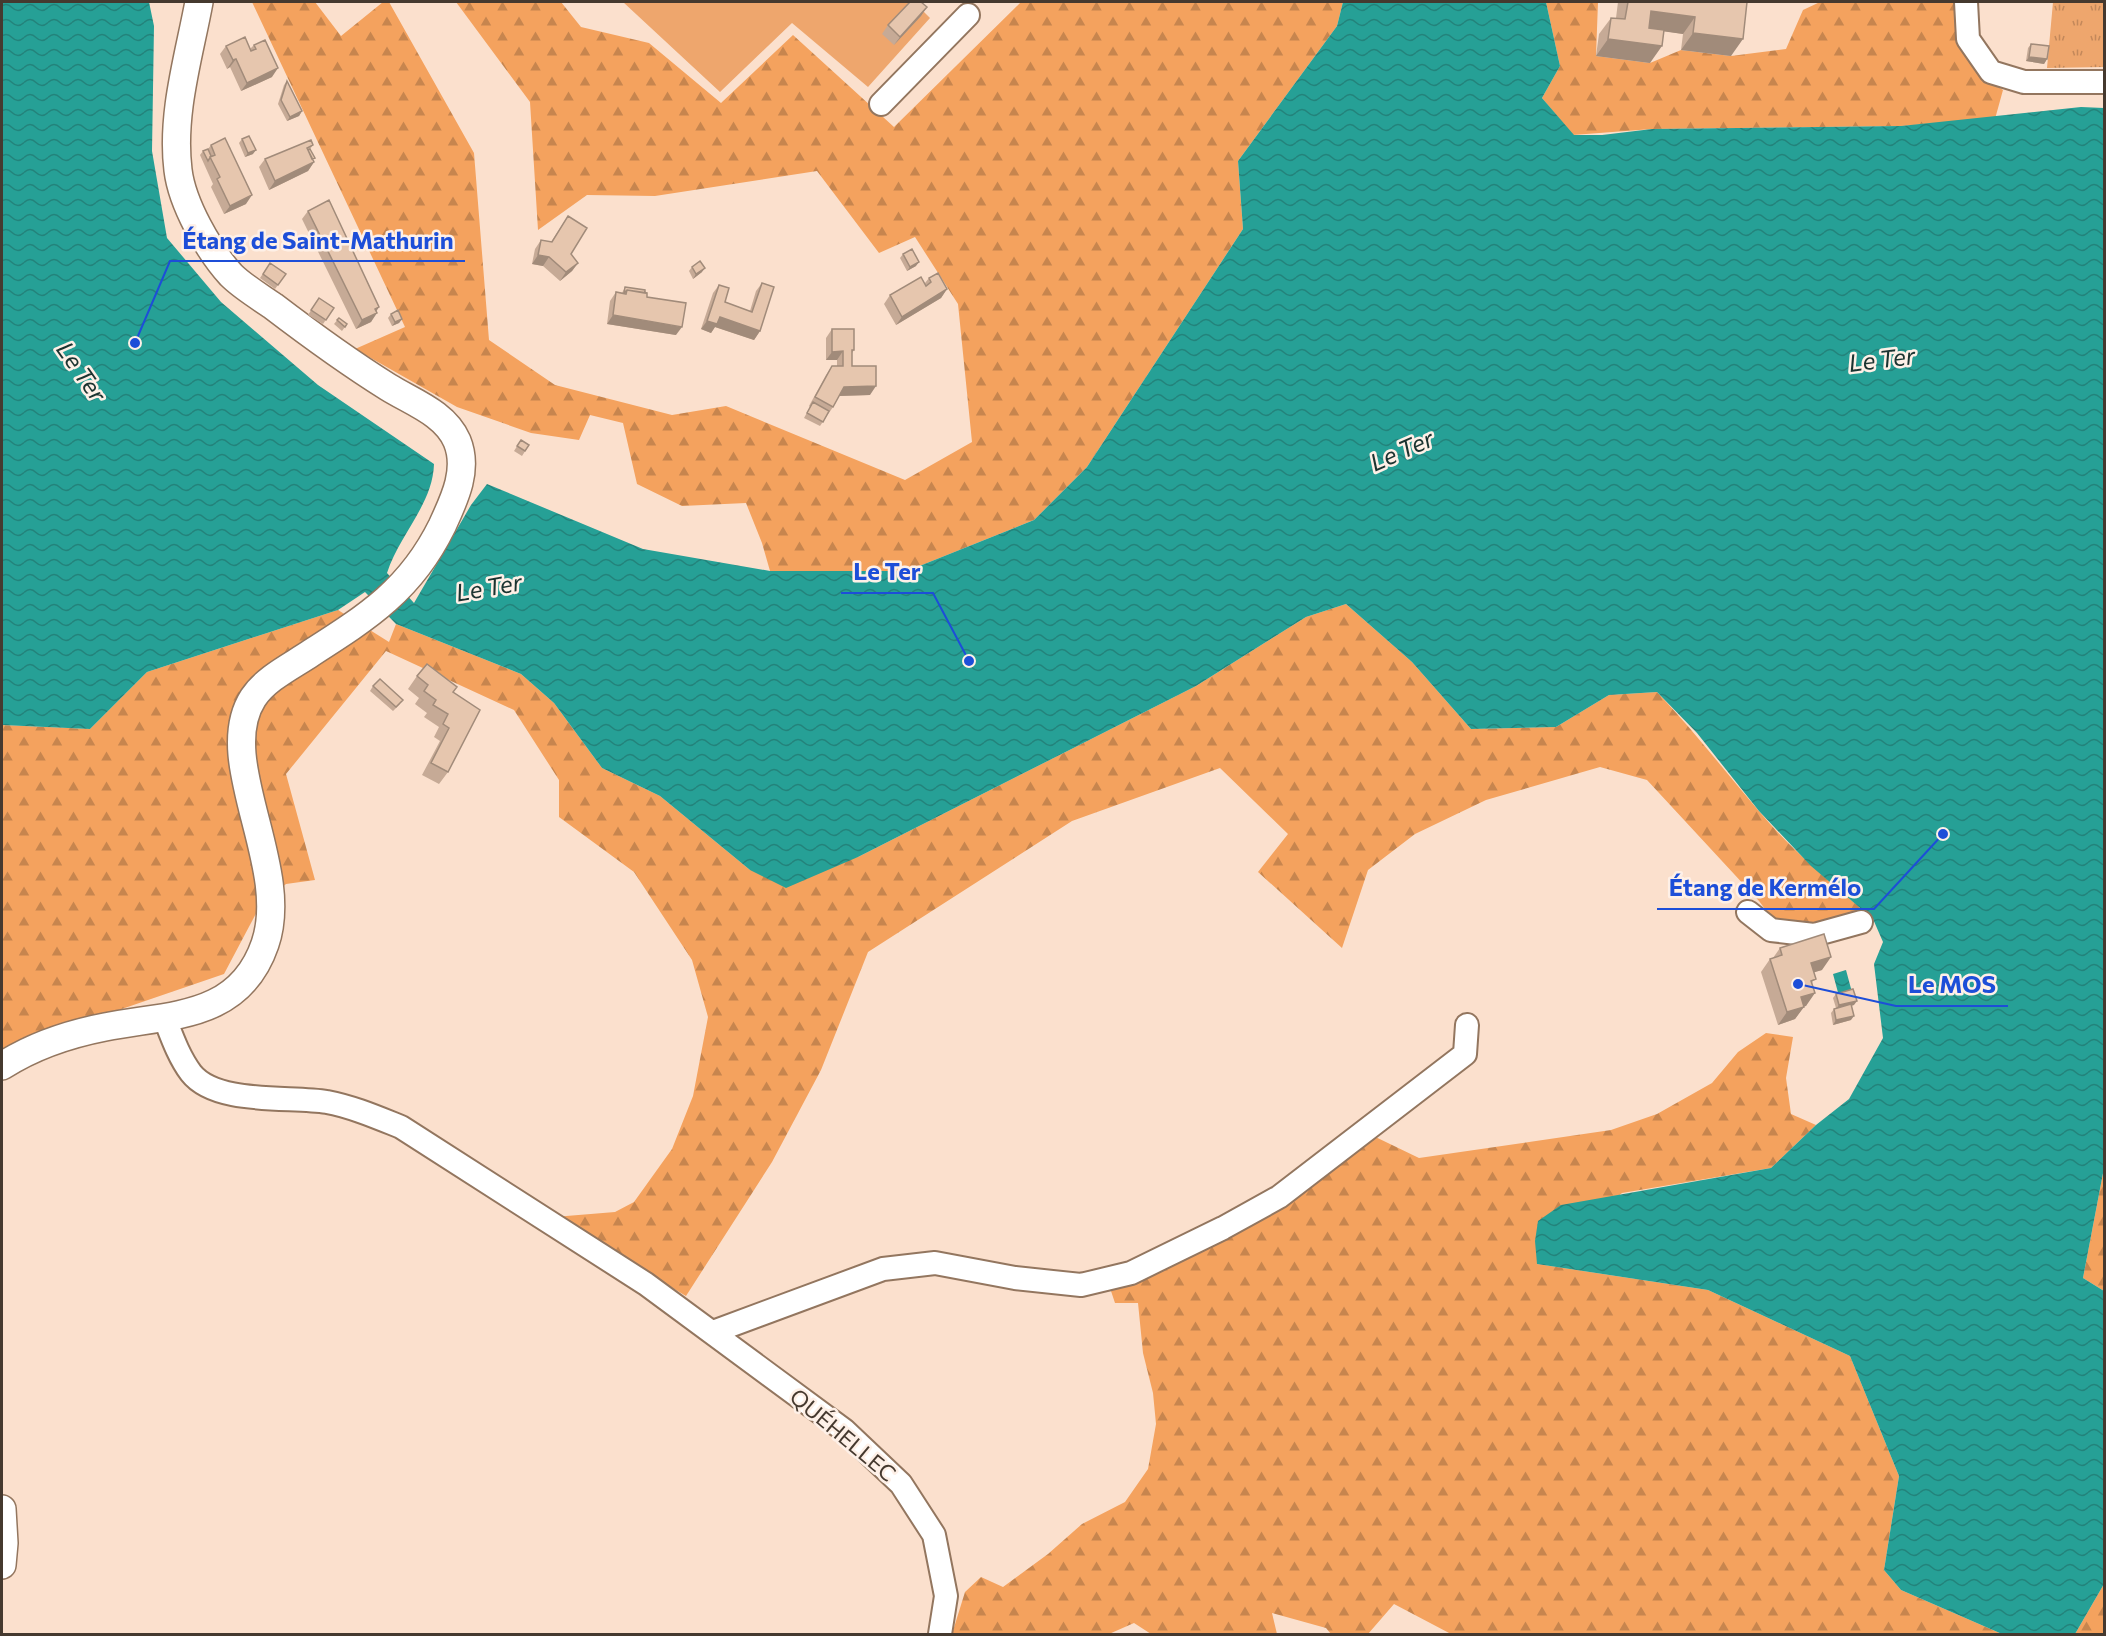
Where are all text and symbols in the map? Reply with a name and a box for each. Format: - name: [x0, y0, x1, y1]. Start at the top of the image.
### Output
- callout: Étang de Saint-Mathurin: [170, 219, 465, 261]
- text: Étang de Saint-Mathurin: [182, 225, 454, 254]
- water label: Le Ter: [51, 335, 114, 408]
- water label: Le Ter: [1847, 340, 1918, 377]
- water label: Le Ter: [1365, 422, 1439, 476]
- callout: Le Ter: [841, 551, 933, 593]
- text: Le Ter: [853, 556, 921, 585]
- water label: Le Ter: [453, 566, 526, 607]
- callout: Étang de Kermélo: [1657, 867, 1874, 909]
- text: Étang de Kermélo: [1669, 872, 1861, 901]
- callout: Le MOS: [1896, 964, 2008, 1006]
- text: Le MOS: [1908, 969, 1996, 998]
- street label: QUÉHELLEC: [785, 1383, 902, 1487]

